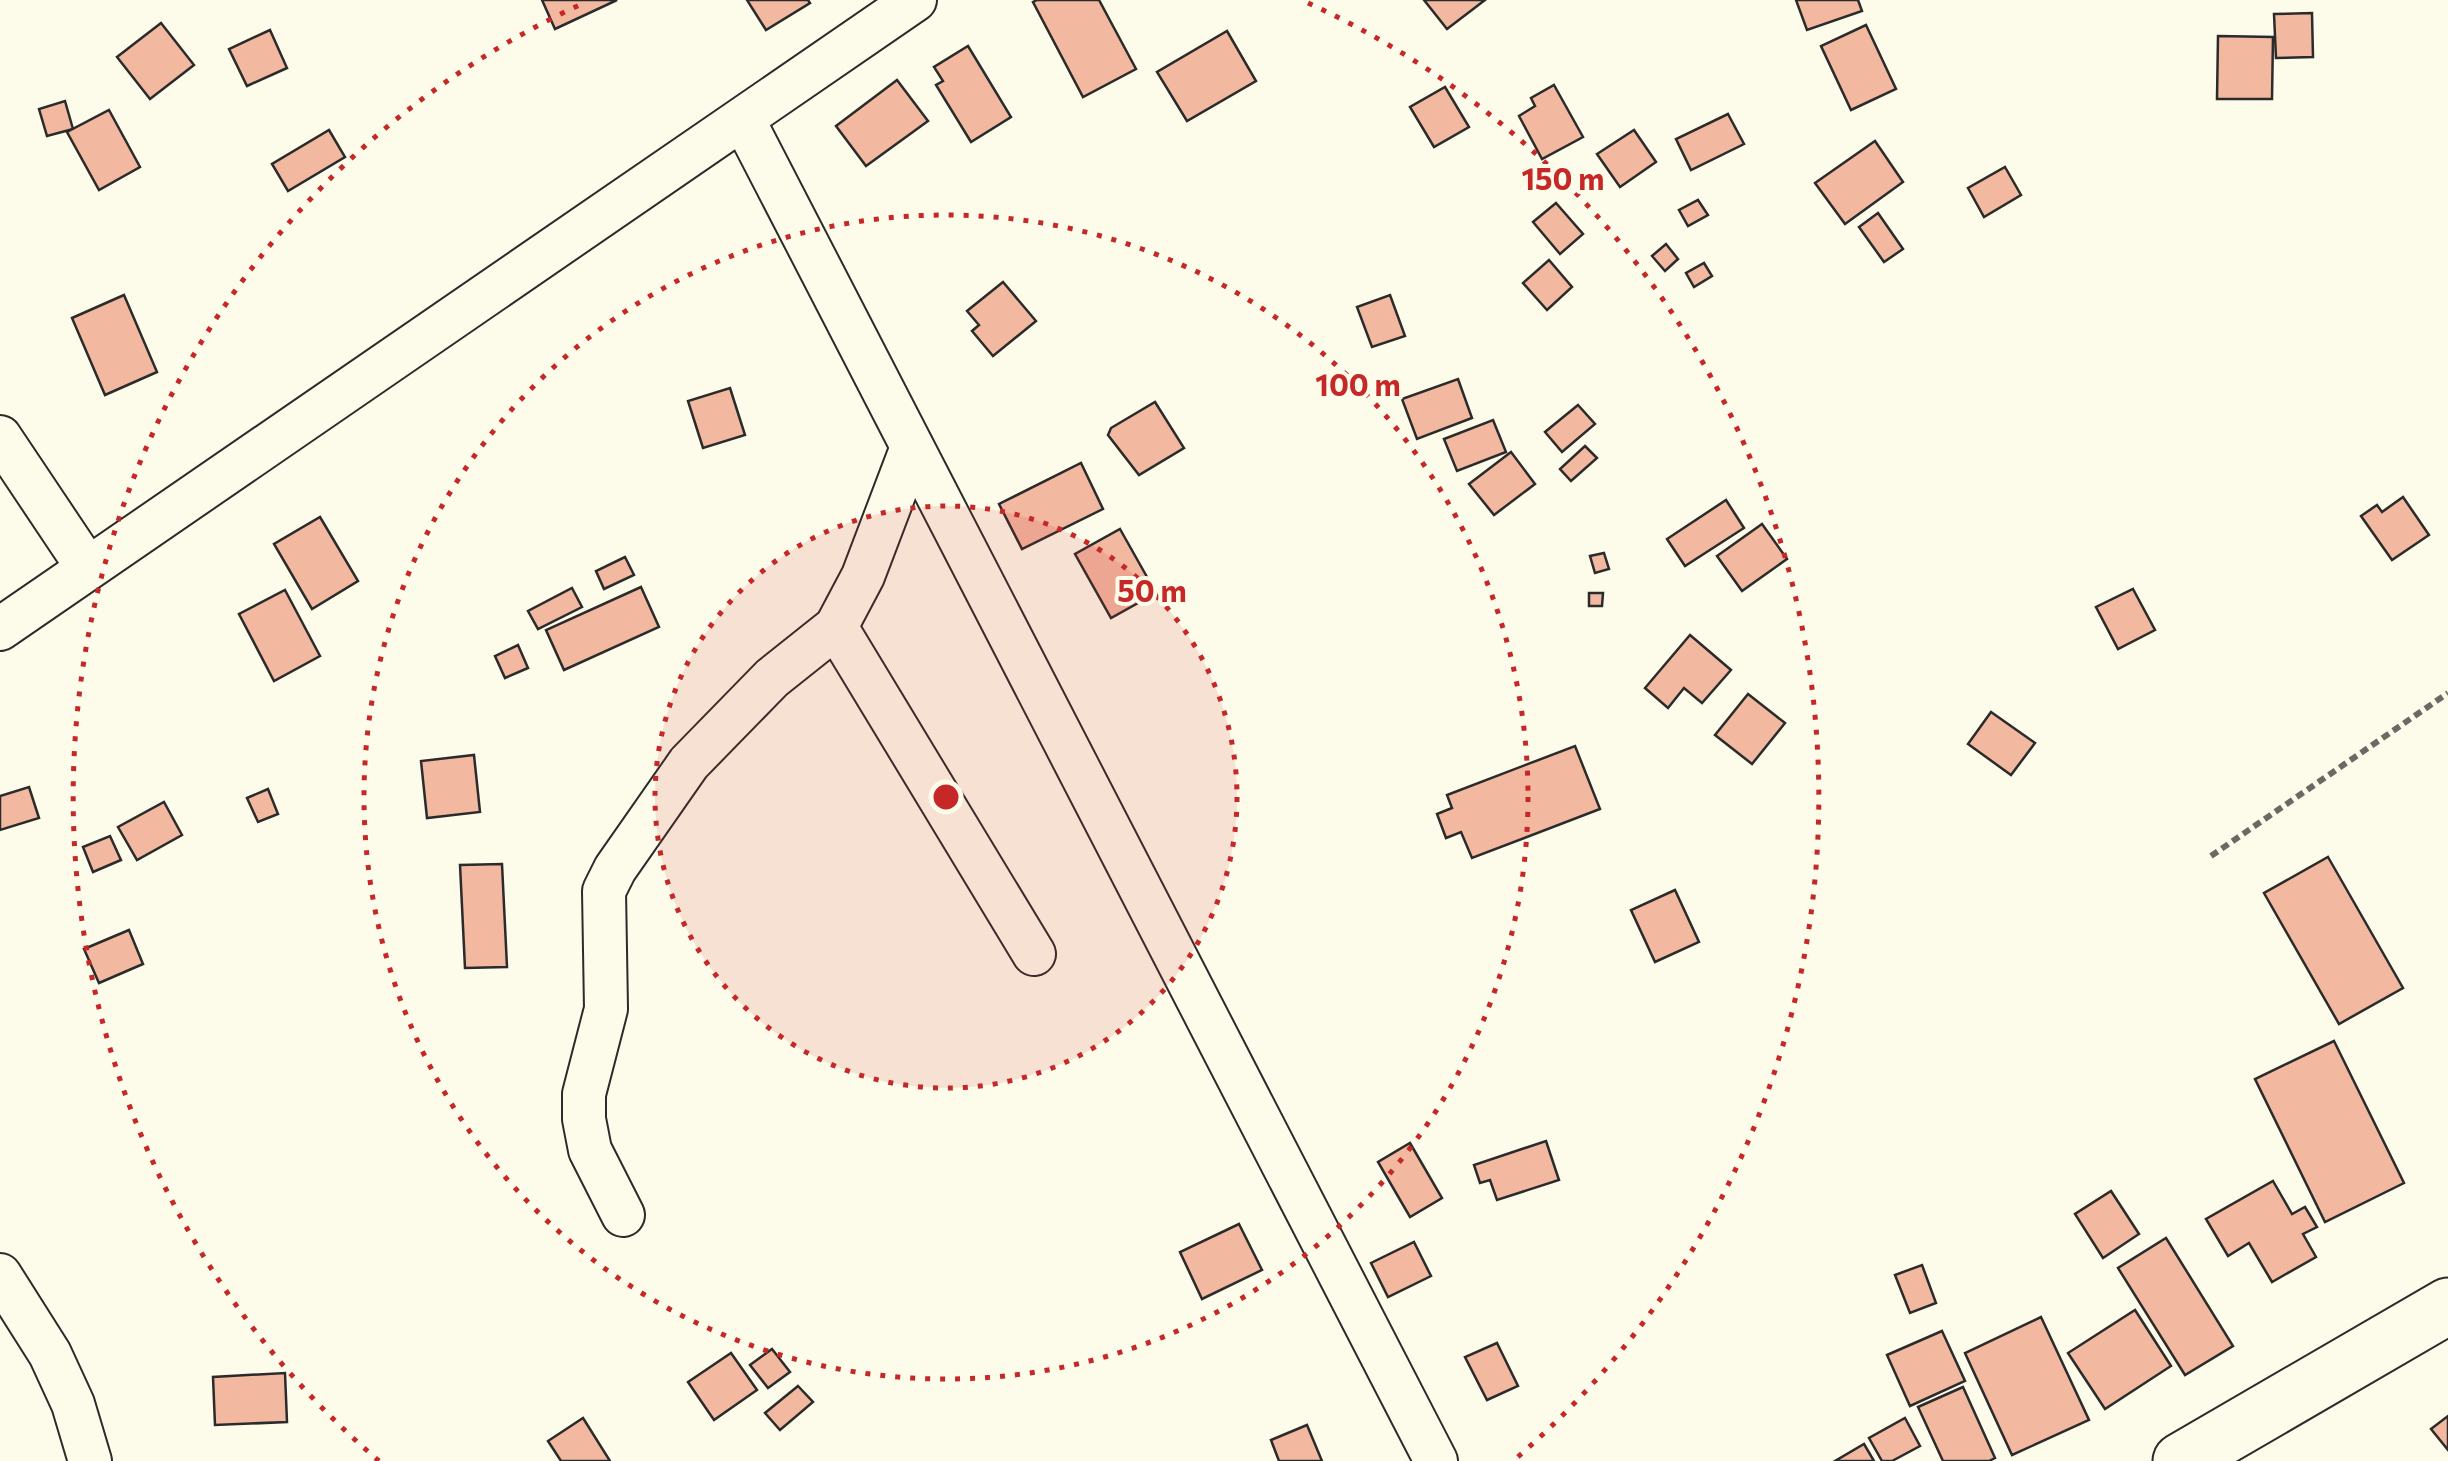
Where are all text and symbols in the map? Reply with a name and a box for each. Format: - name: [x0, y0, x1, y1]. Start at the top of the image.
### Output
- text: 150 m: [1522, 159, 1604, 196]
- text: 100 m: [1315, 365, 1401, 402]
- text: 50 m: [1117, 571, 1187, 608]
- centre of rings: [928, 779, 964, 815]

